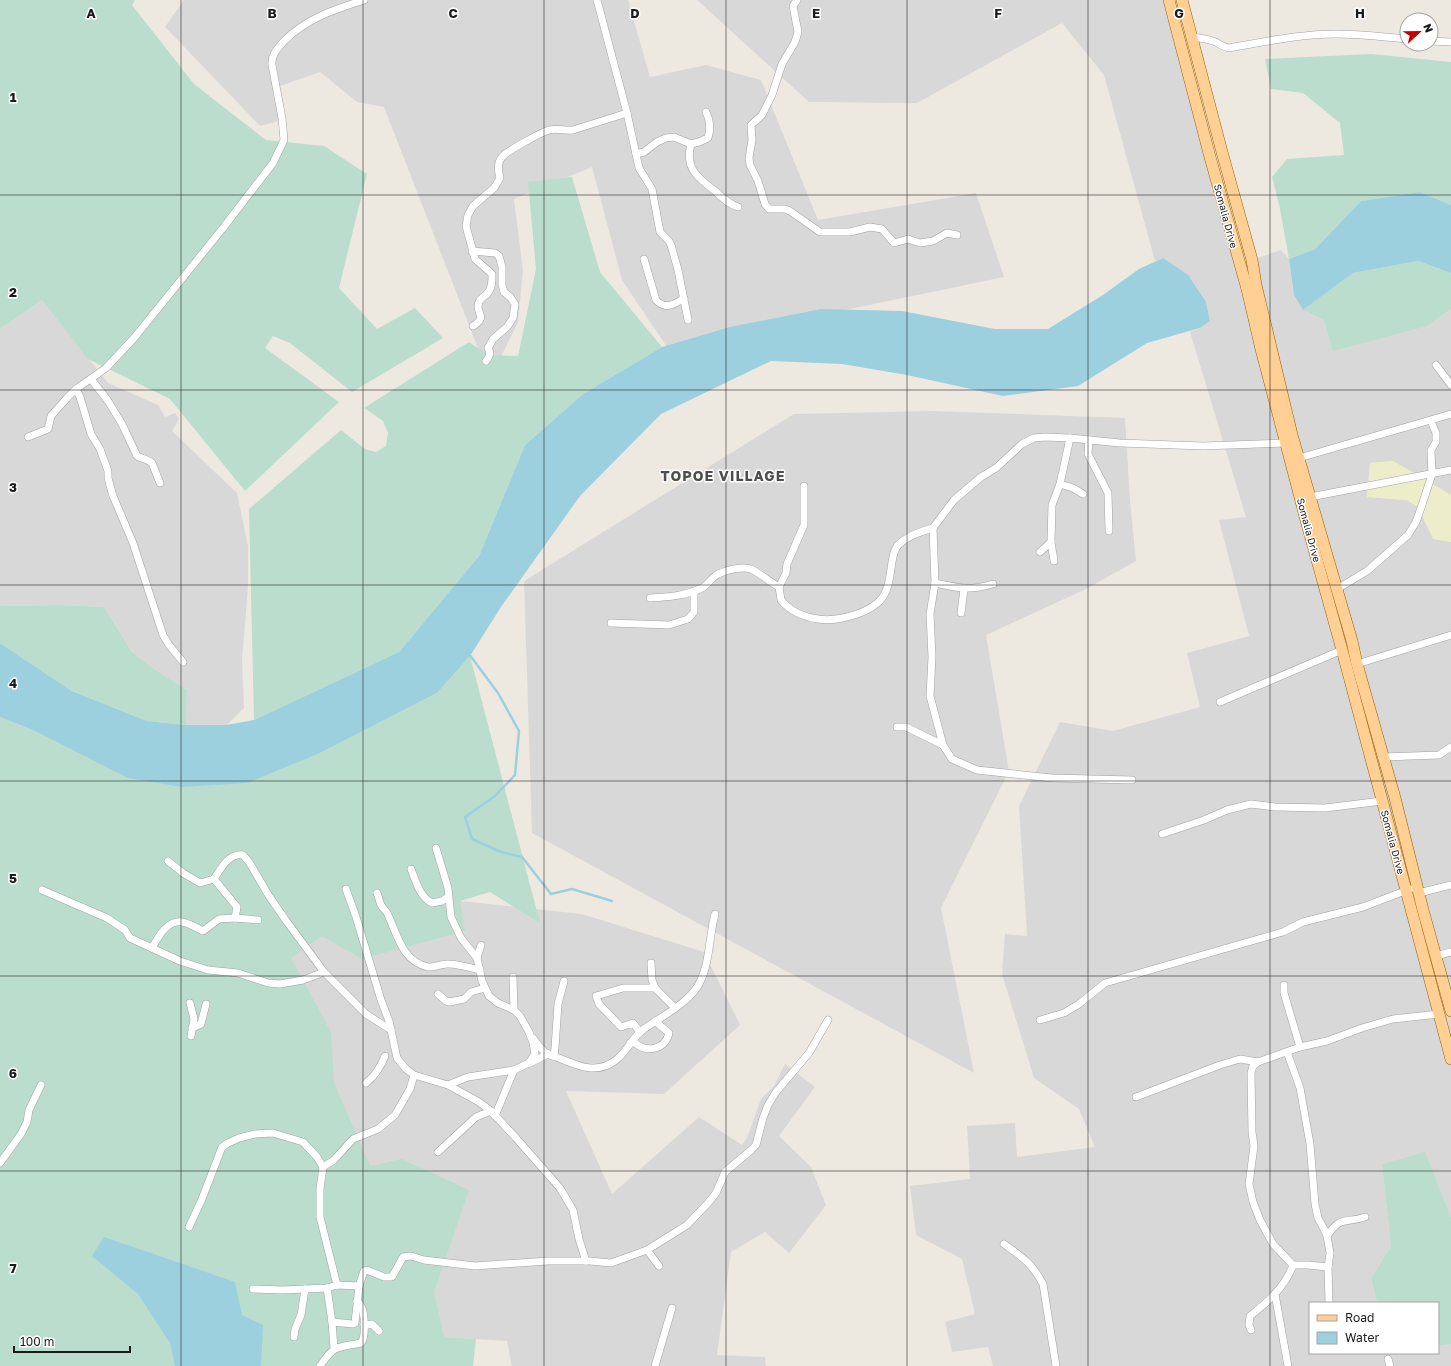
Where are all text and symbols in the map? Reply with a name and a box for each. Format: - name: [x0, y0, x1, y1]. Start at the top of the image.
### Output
- text: A: [86, 5, 96, 21]
- text: B: [267, 5, 277, 21]
- text: C: [448, 5, 458, 21]
- text: D: [630, 5, 640, 21]
- text: E: [812, 5, 820, 21]
- text: F: [994, 5, 1002, 21]
- text: G: [1174, 5, 1184, 21]
- text: H: [1355, 5, 1365, 21]
- north arrow: [1399, 12, 1439, 52]
- text: N: [1421, 22, 1436, 34]
- text: 1: [10, 89, 17, 105]
- street label: Somalia Drive: [1212, 183, 1240, 249]
- text: 2: [9, 284, 17, 300]
- district label: TOPOE VILLAGE: [661, 467, 785, 484]
- text: 3: [9, 479, 17, 495]
- street label: Somalia Drive: [1295, 497, 1323, 563]
- text: 4: [9, 675, 17, 691]
- street label: Somalia Drive: [1379, 809, 1407, 875]
- text: 5: [9, 870, 17, 886]
- text: 6: [9, 1065, 17, 1081]
- text: 7: [9, 1260, 17, 1276]
- legend: [1309, 1302, 1439, 1354]
- text: Road: [1345, 1310, 1374, 1325]
- scale bar: [14, 1328, 130, 1354]
- text: Water: [1345, 1330, 1379, 1345]
- text: 100 m: [20, 1334, 54, 1349]

